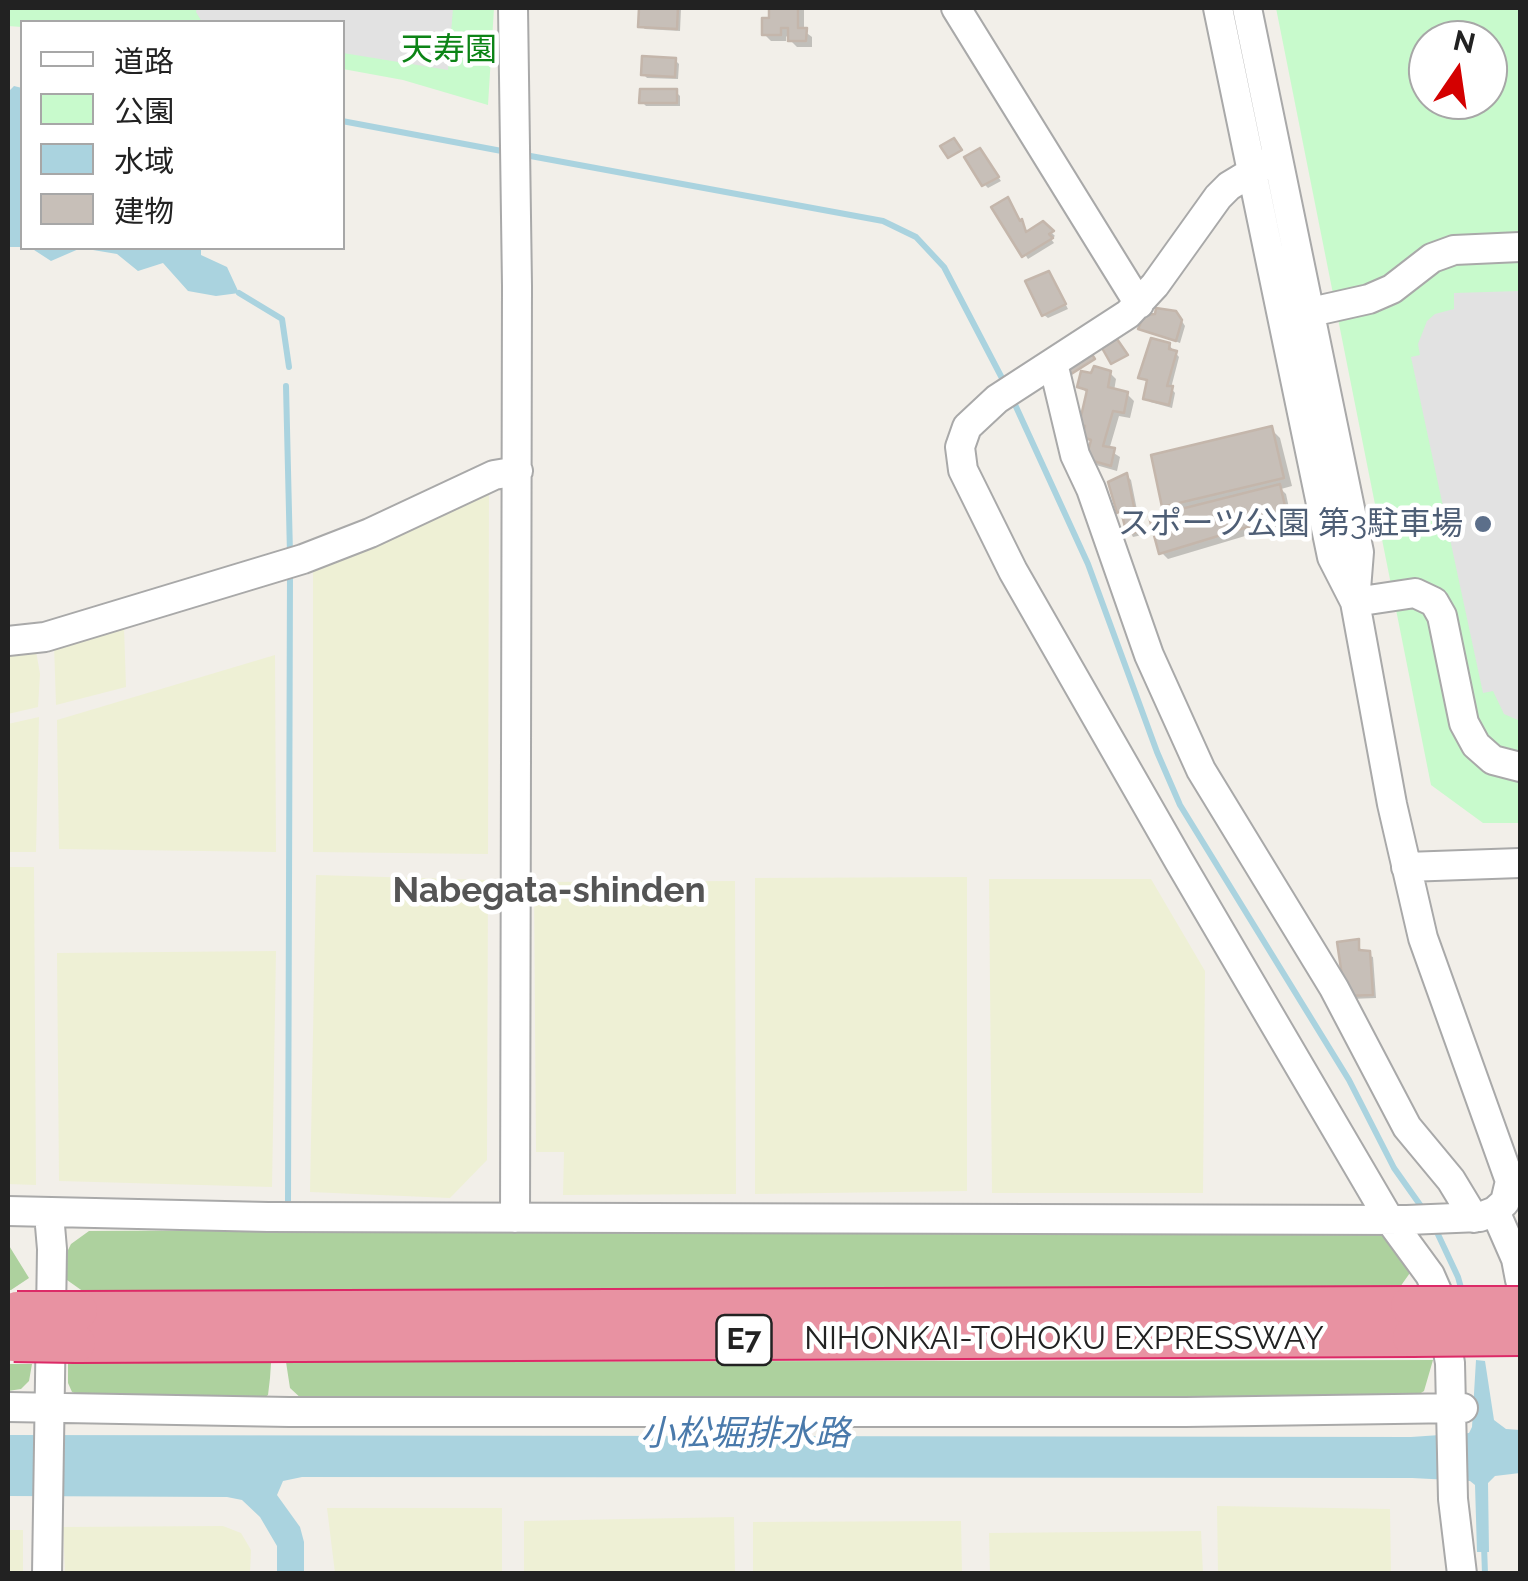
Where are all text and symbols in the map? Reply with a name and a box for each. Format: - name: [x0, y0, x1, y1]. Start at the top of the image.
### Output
- legend: [20, 20, 345, 250]
- north arrow: [1408, 20, 1508, 120]
- text: N: [1450, 24, 1479, 61]
- park label: 天寿園: [401, 31, 497, 69]
- text: 道路: [114, 44, 174, 79]
- text: 公園: [114, 94, 174, 129]
- text: 水域: [114, 144, 174, 179]
- text: 建物: [114, 194, 174, 229]
- place label: スポーツ公園 第3駐車場: [1118, 505, 1463, 543]
- marker: スポーツ公園 第3駐車場: [1472, 513, 1494, 535]
- district label: Nabegata-shinden: [392, 870, 706, 912]
- road number: E7: [716, 1315, 772, 1365]
- street label: NIHONKAI-TOHOKU EXPRESSWAY: [804, 1320, 1324, 1358]
- water label: 小松堀排水路: [640, 1413, 850, 1455]

